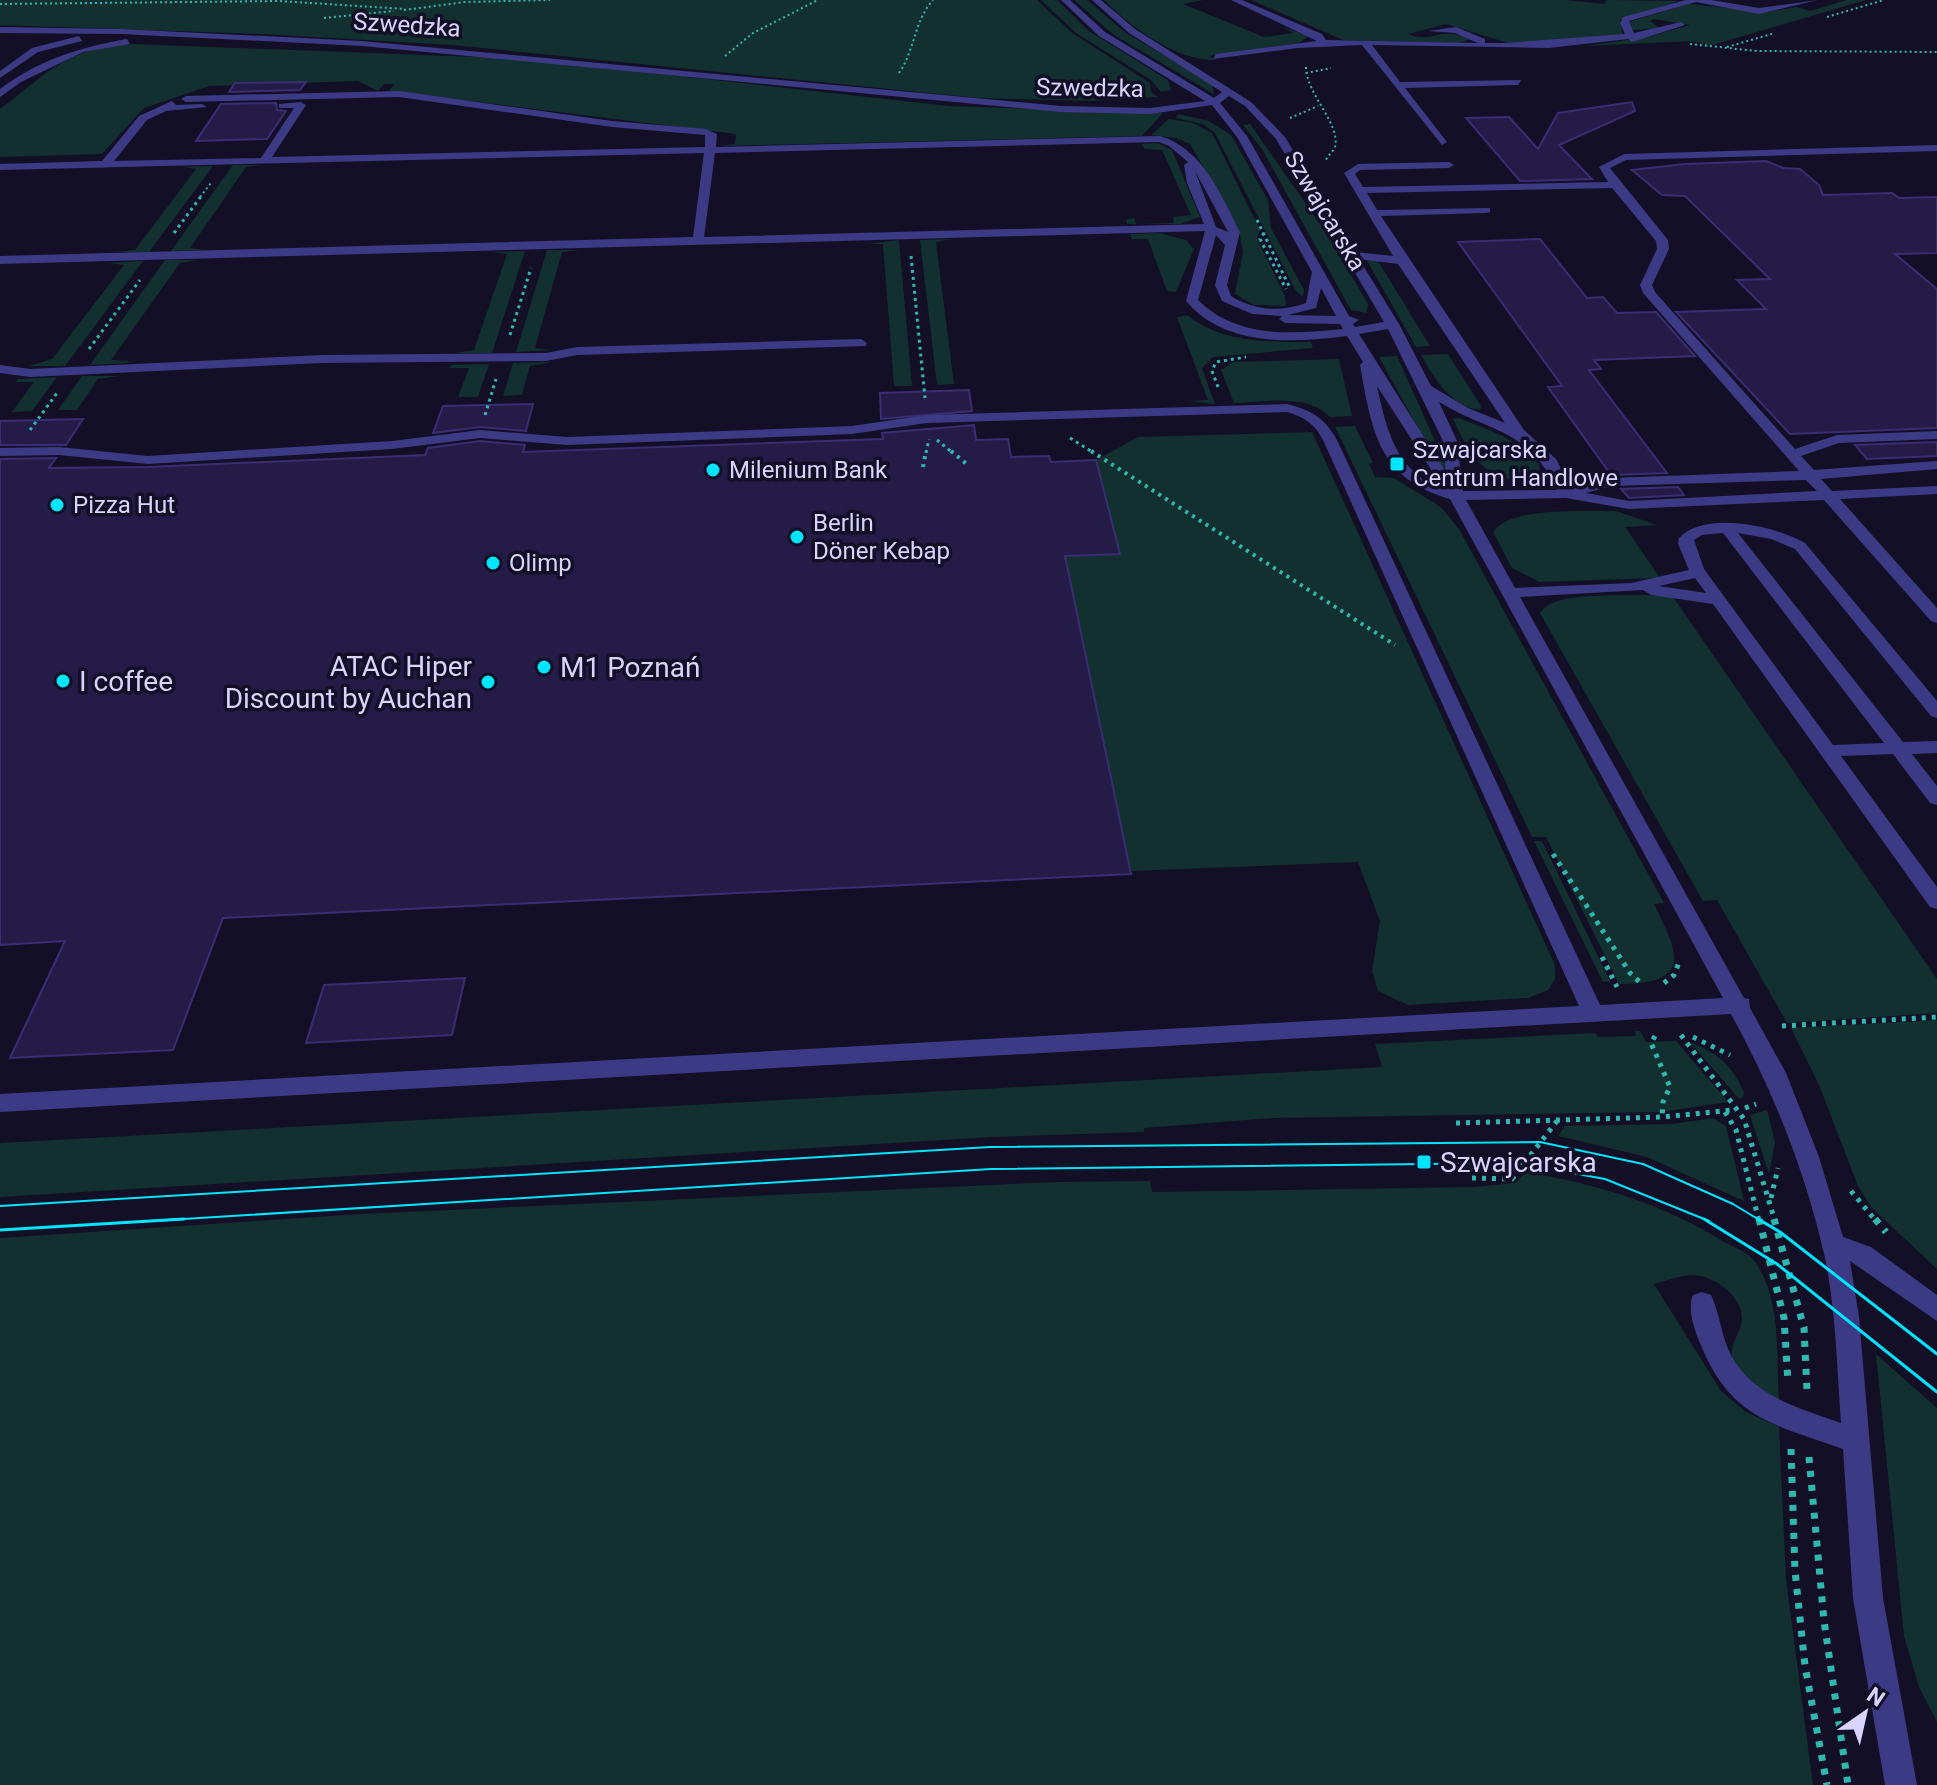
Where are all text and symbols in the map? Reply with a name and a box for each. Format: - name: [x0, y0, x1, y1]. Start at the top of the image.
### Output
- street label: Szwedzka: [352, 7, 462, 43]
- street label: Szwedzka: [1036, 73, 1144, 103]
- street label: Szwajcarska: [1278, 146, 1372, 276]
- place label: Szwajcarska Centrum Handlowe: [1413, 436, 1618, 492]
- marker: Szwajcarska Centrum Handlowe: [1388, 455, 1406, 473]
- place label: Milenium Bank: [729, 456, 888, 484]
- marker: Milenium Bank: [704, 461, 722, 479]
- place label: Pizza Hut: [73, 491, 175, 519]
- marker: Pizza Hut: [48, 496, 66, 514]
- place label: Berlin Döner Kebap: [813, 509, 950, 565]
- marker: Berlin Döner Kebap: [788, 528, 806, 546]
- place label: Olimp: [509, 549, 572, 577]
- marker: Olimp: [484, 554, 502, 572]
- place label: ATAC Hiper Discount by Auchan: [225, 650, 473, 715]
- place label: M1 Poznań: [560, 651, 700, 684]
- marker: M1 Poznań: [535, 658, 553, 676]
- place label: I coffee: [79, 665, 173, 698]
- marker: I coffee: [54, 672, 72, 690]
- marker: ATAC Hiper Discount by Auchan: [479, 673, 497, 691]
- place label: Szwajcarska: [1440, 1146, 1597, 1179]
- marker: Szwajcarska: [1415, 1153, 1433, 1171]
- north arrow: [1825, 1673, 1905, 1753]
- text: N: [1862, 1682, 1889, 1712]

